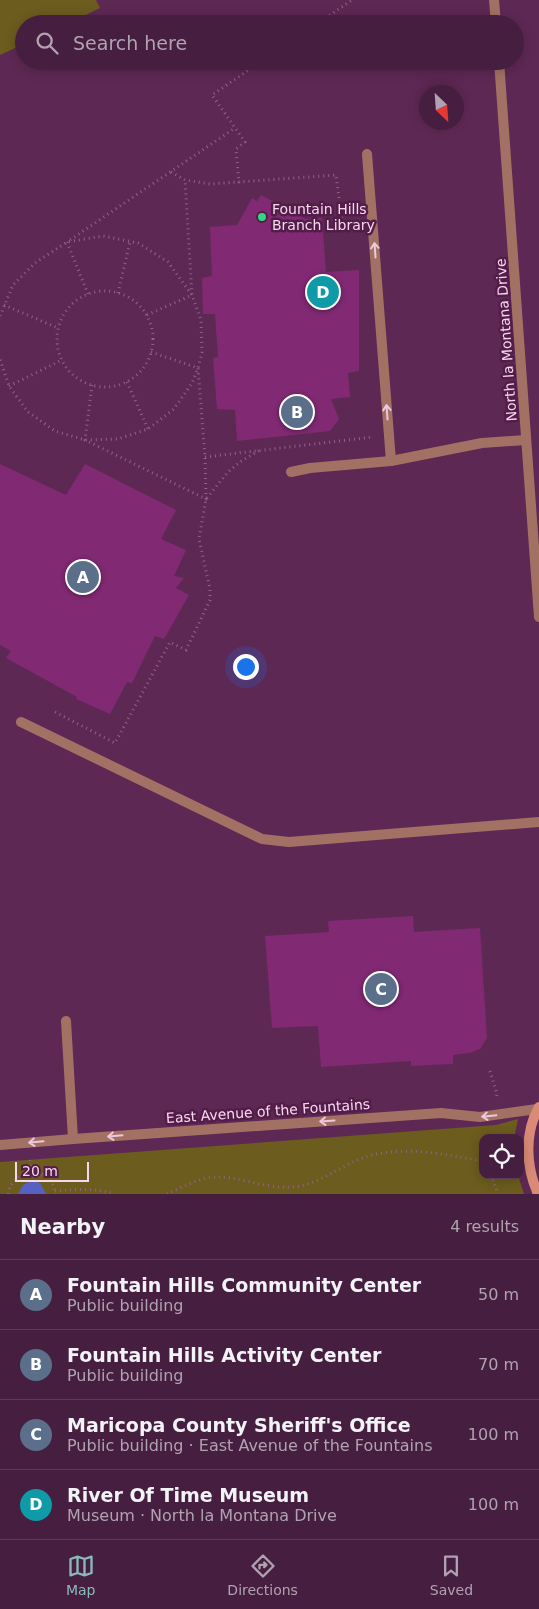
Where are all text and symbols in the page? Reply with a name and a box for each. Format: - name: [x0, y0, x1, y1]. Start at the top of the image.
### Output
- search box: [15, 15, 524, 70]
- icon: search: [33, 29, 61, 57]
- text: Search here: [73, 32, 187, 54]
- north arrow: [419, 85, 464, 130]
- place label: Fountain Hills Branch Library: [272, 201, 375, 233]
- marker: Fountain Hills Branch Library: [256, 211, 268, 223]
- one-way arrow: [370, 243, 379, 259]
- street label: North la Montana Drive: [492, 258, 520, 422]
- pin: D: [307, 273, 339, 311]
- pin: B: [281, 393, 313, 431]
- one-way arrow: [382, 405, 392, 421]
- pin: A: [67, 558, 99, 596]
- your location: [233, 654, 259, 680]
- pin: C: [365, 970, 397, 1008]
- street label: East Avenue of the Fountains: [165, 1096, 371, 1126]
- one-way arrow: [481, 1111, 497, 1120]
- one-way arrow: [319, 1116, 335, 1125]
- one-way arrow: [107, 1131, 123, 1141]
- map controls: [479, 1134, 524, 1179]
- button: locate: [479, 1134, 524, 1179]
- one-way arrow: [29, 1138, 45, 1147]
- scale bar: [15, 1159, 89, 1182]
- text: 20 m: [22, 1163, 58, 1179]
- text: Nearby: [20, 1215, 105, 1239]
- text: 4 results: [450, 1217, 519, 1236]
- text: Fountain Hills Community Center: [67, 1274, 421, 1296]
- text: A: [30, 1285, 42, 1304]
- text: 50 m: [478, 1285, 519, 1304]
- text: Public building: [67, 1296, 184, 1315]
- text: Fountain Hills Activity Center: [67, 1344, 381, 1366]
- text: B: [30, 1355, 42, 1374]
- text: 70 m: [478, 1355, 519, 1374]
- text: Public building: [67, 1366, 184, 1385]
- text: Maricopa County Sheriff's Office: [67, 1414, 411, 1436]
- text: C: [30, 1425, 42, 1444]
- text: 100 m: [468, 1425, 519, 1444]
- text: Public building · East Avenue of the Fountains: [67, 1436, 432, 1455]
- text: River Of Time Museum: [67, 1484, 309, 1506]
- text: D: [29, 1495, 43, 1514]
- text: 100 m: [468, 1495, 519, 1514]
- text: Museum · North la Montana Drive: [67, 1506, 337, 1525]
- tab: Map: [66, 1552, 95, 1598]
- tab: Directions: [227, 1552, 298, 1598]
- tab: Saved: [430, 1552, 473, 1598]

